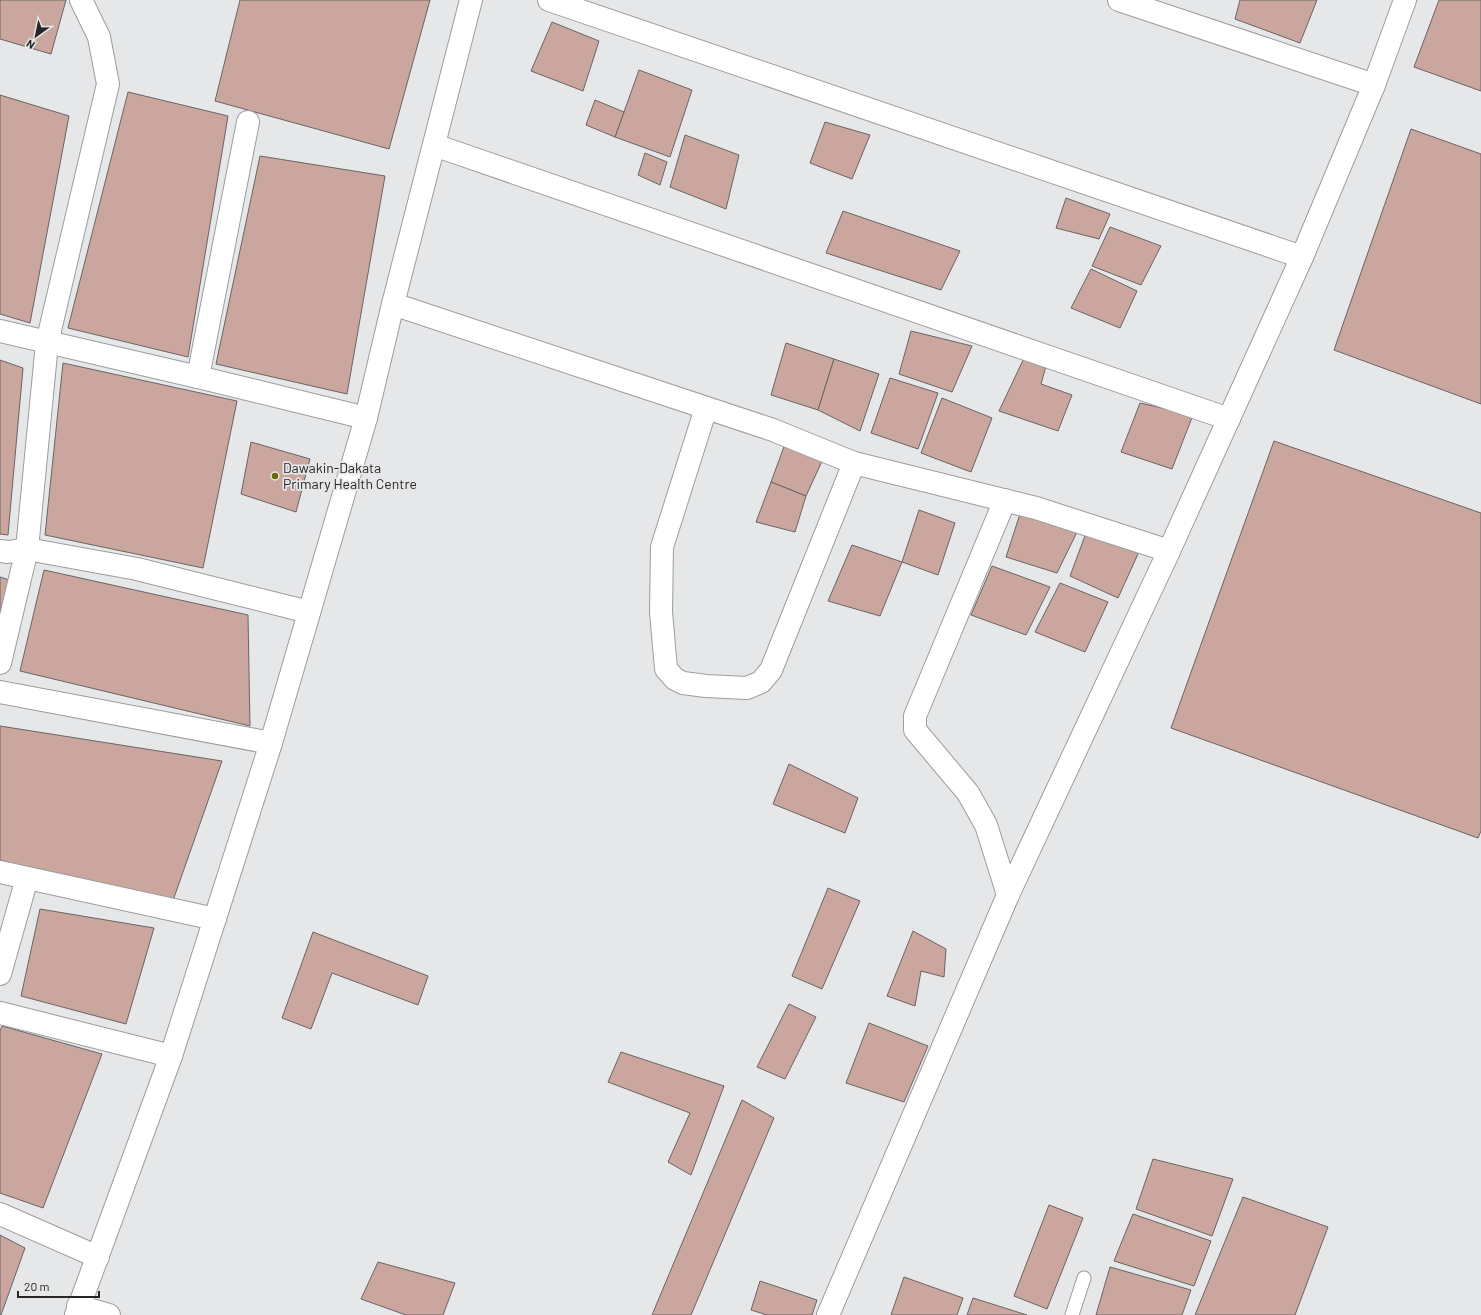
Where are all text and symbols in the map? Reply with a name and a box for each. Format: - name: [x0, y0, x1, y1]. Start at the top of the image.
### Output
- north arrow: [16, 16, 56, 56]
- text: N: [24, 37, 37, 52]
- place label: Dawakin-Dakata Primary Health Centre: [283, 459, 417, 492]
- marker: Dawakin-Dakata Primary Health Centre: [270, 471, 280, 481]
- scale bar: [18, 1273, 99, 1299]
- text: 20 m: [24, 1279, 50, 1293]

